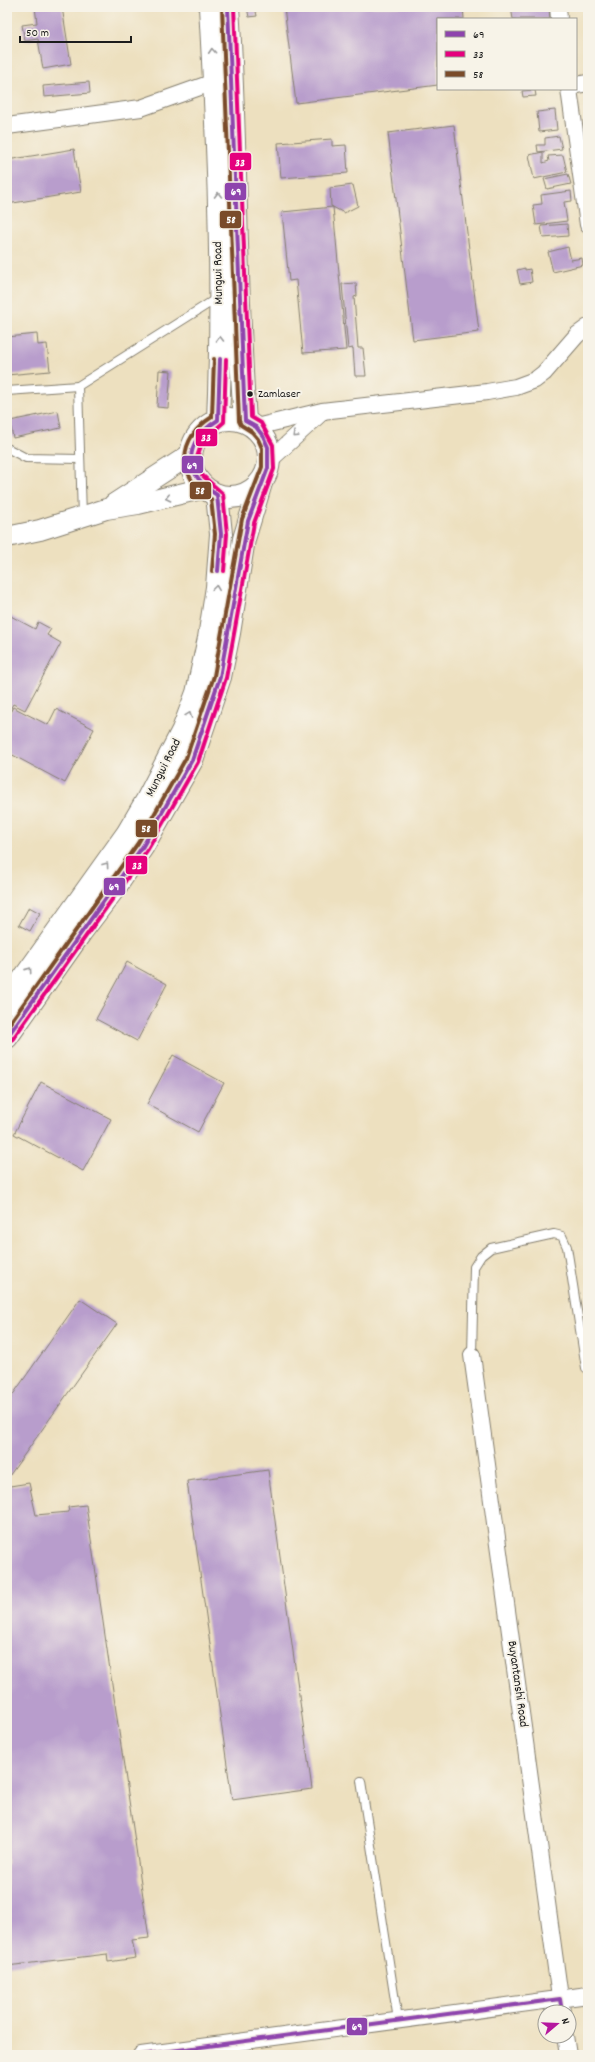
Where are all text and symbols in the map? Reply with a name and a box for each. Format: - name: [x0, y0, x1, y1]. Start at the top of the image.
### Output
- scale bar: [20, 18, 131, 44]
- legend: [437, 18, 577, 90]
- text: 50 m: [26, 25, 49, 42]
- text: 69: [473, 27, 484, 44]
- text: 33: [473, 47, 484, 64]
- one-way arrow: [208, 48, 217, 54]
- text: 58: [473, 67, 484, 84]
- line badge: 33: [229, 152, 252, 171]
- text: 33: [235, 156, 245, 172]
- line badge: 69: [224, 182, 247, 201]
- text: 69: [231, 185, 241, 201]
- one-way arrow: [214, 192, 222, 198]
- line badge: 58: [219, 210, 242, 229]
- text: 58: [226, 213, 236, 229]
- street label: Mungwi Road: [209, 241, 229, 305]
- one-way arrow: [216, 336, 224, 342]
- place label: Zamlaser: [258, 386, 301, 403]
- marker: Zamlaser: [245, 389, 255, 399]
- line badge: 33: [195, 428, 218, 447]
- one-way arrow: [292, 430, 300, 438]
- text: 33: [201, 431, 211, 447]
- line badge: 69: [181, 455, 204, 474]
- text: 69: [187, 459, 197, 475]
- line badge: 58: [189, 481, 212, 500]
- text: 58: [195, 484, 205, 500]
- one-way arrow: [164, 493, 171, 502]
- one-way arrow: [212, 585, 221, 591]
- one-way arrow: [184, 711, 192, 718]
- street label: Mungwi Road: [141, 736, 187, 800]
- line badge: 58: [135, 819, 158, 838]
- text: 58: [141, 822, 151, 838]
- line badge: 33: [125, 855, 148, 875]
- text: 33: [132, 859, 142, 875]
- one-way arrow: [102, 863, 109, 870]
- line badge: 69: [103, 877, 126, 896]
- text: 69: [109, 880, 119, 896]
- one-way arrow: [24, 967, 32, 974]
- street label: Buyantanshi Road: [502, 1640, 532, 1728]
- north arrow: [537, 2004, 577, 2044]
- text: N: [556, 2016, 573, 2027]
- line badge: 69: [346, 2017, 368, 2036]
- text: 69: [352, 2020, 362, 2036]

